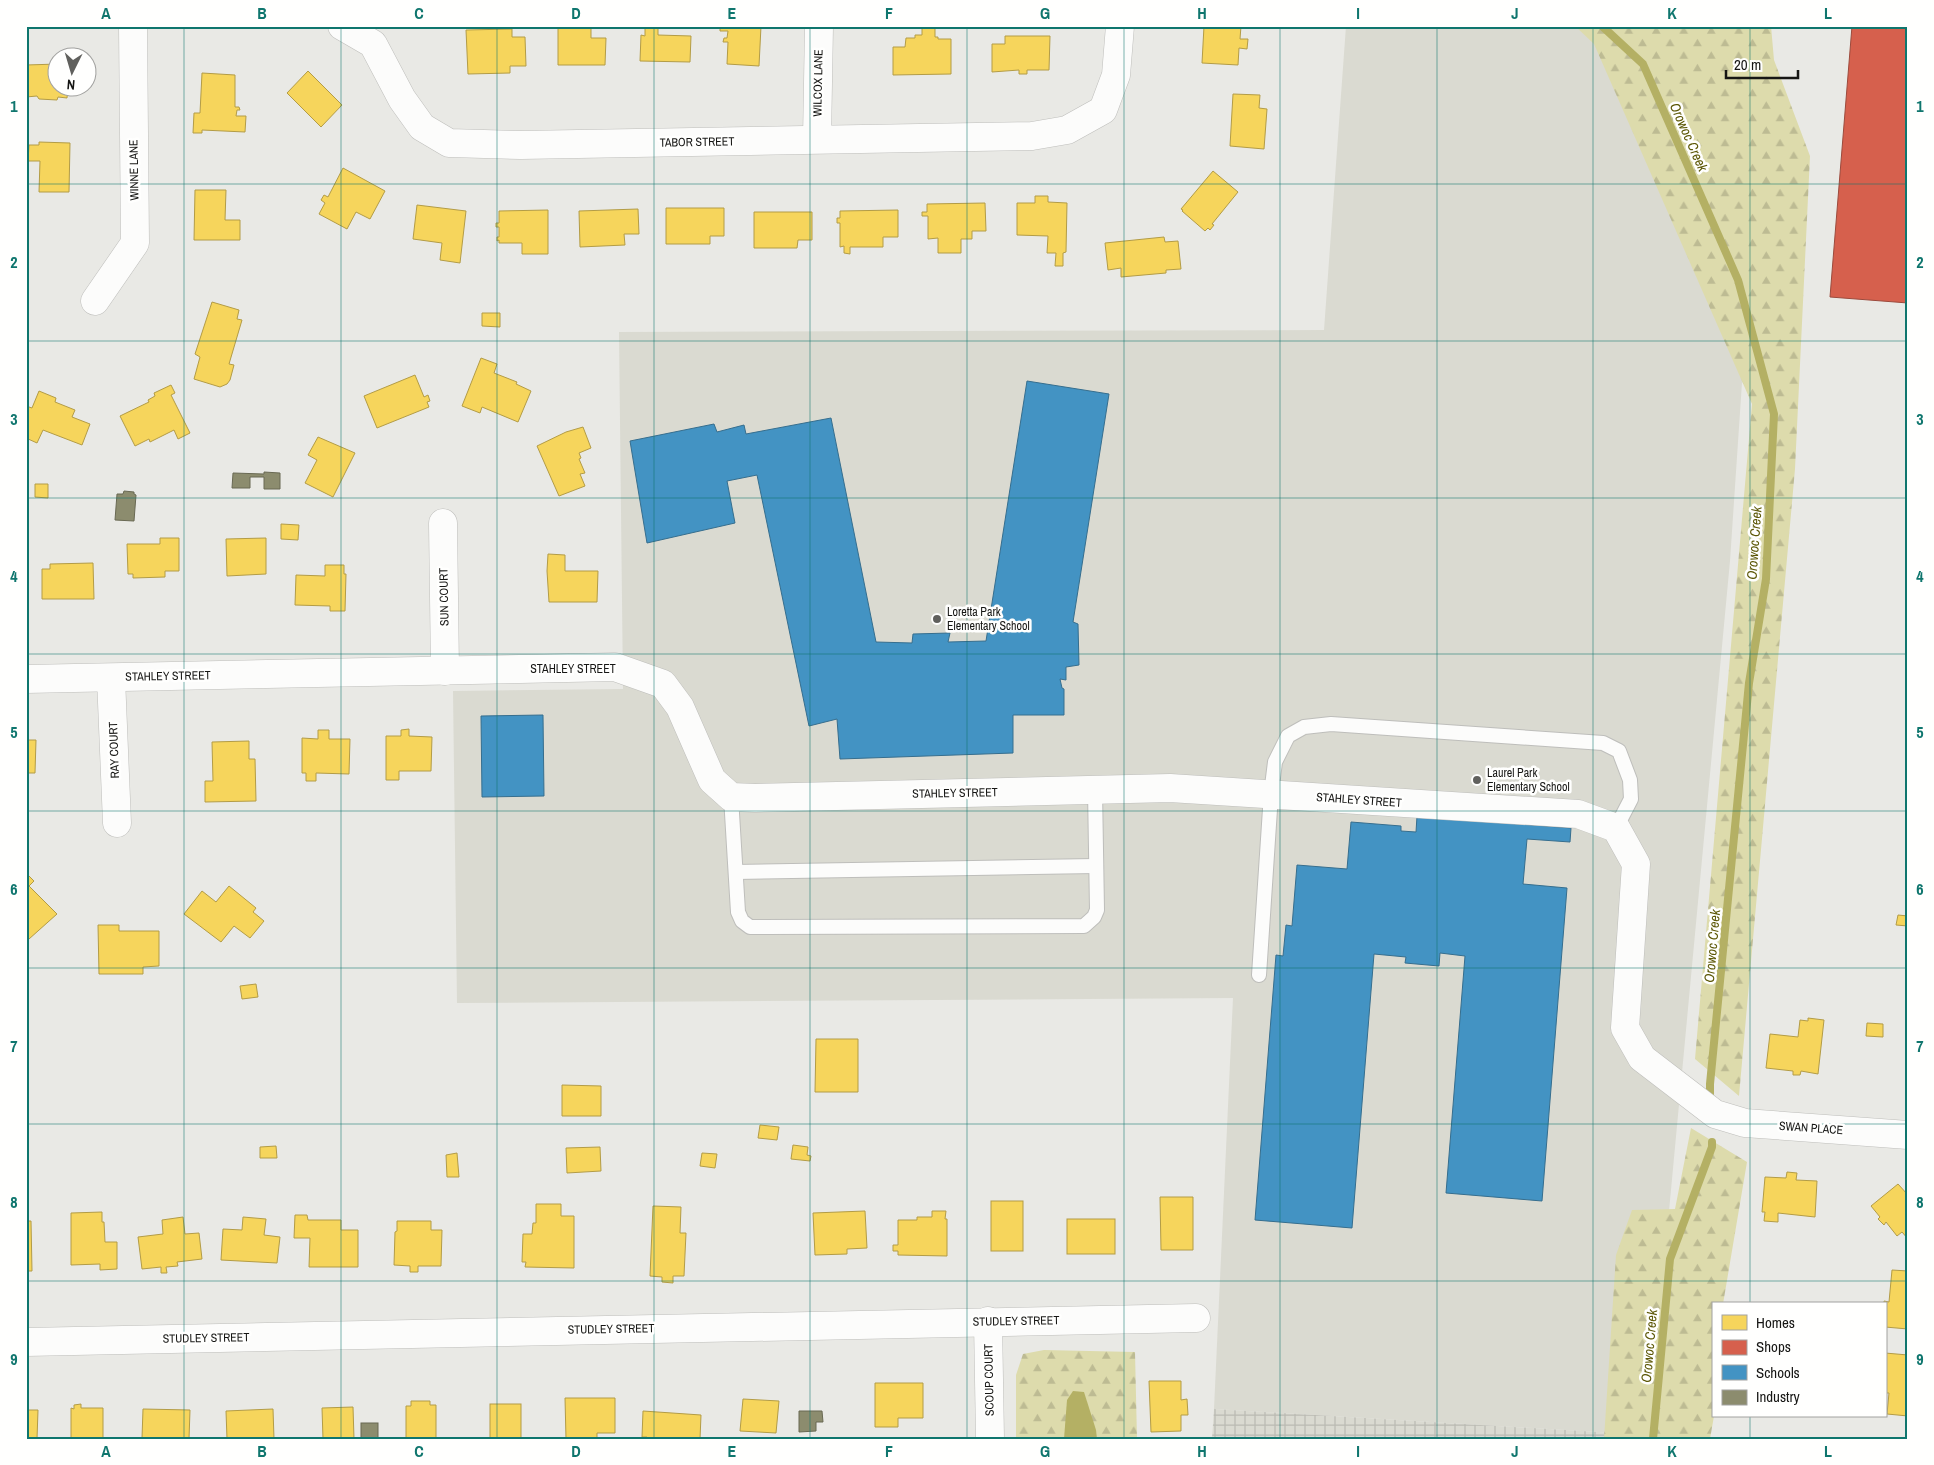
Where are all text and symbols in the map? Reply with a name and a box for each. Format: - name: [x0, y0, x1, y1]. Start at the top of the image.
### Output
- text: A: [101, 2, 111, 24]
- text: B: [257, 2, 267, 24]
- text: C: [414, 2, 424, 24]
- text: D: [571, 2, 581, 24]
- text: E: [728, 2, 737, 24]
- text: F: [885, 2, 893, 24]
- text: G: [1040, 2, 1050, 24]
- text: H: [1197, 2, 1207, 24]
- text: I: [1356, 2, 1360, 24]
- text: J: [1511, 2, 1519, 24]
- text: K: [1667, 2, 1677, 24]
- text: L: [1824, 2, 1832, 24]
- north arrow: [48, 48, 98, 98]
- scale bar: [1726, 48, 1799, 80]
- street label: WILCOX LANE: [809, 49, 827, 117]
- text: 20 m: [1734, 54, 1761, 75]
- text: N: [66, 76, 76, 94]
- text: 1: [10, 95, 18, 117]
- text: 1: [1916, 95, 1924, 117]
- water label: Orowoc Creek: [1666, 100, 1713, 175]
- street label: TABOR STREET: [659, 133, 735, 151]
- street label: WINNE LANE: [125, 139, 143, 201]
- text: 2: [10, 251, 18, 273]
- text: 2: [1916, 251, 1924, 273]
- text: 3: [10, 408, 18, 430]
- text: 3: [1916, 408, 1924, 430]
- water label: Orowoc Creek: [1742, 505, 1766, 580]
- text: 4: [10, 565, 18, 587]
- text: 4: [1916, 565, 1924, 587]
- street label: SUN COURT: [435, 568, 453, 626]
- place label: Loretta Park Elementary School: [947, 604, 1030, 634]
- marker: Loretta Park Elementary School: [931, 613, 943, 625]
- street label: STAHLEY STREET: [530, 661, 616, 677]
- street label: STAHLEY STREET: [125, 667, 211, 685]
- text: 5: [10, 721, 18, 743]
- street label: RAY COURT: [105, 721, 123, 779]
- text: 5: [1916, 721, 1924, 743]
- place label: Laurel Park Elementary School: [1487, 765, 1570, 795]
- marker: Laurel Park Elementary School: [1471, 774, 1483, 786]
- street label: STAHLEY STREET: [912, 784, 998, 802]
- street label: STAHLEY STREET: [1316, 789, 1402, 811]
- text: 6: [10, 878, 18, 900]
- text: 6: [1916, 878, 1924, 900]
- water label: Orowoc Creek: [1700, 907, 1724, 983]
- text: 7: [10, 1035, 18, 1057]
- text: 7: [1916, 1035, 1924, 1057]
- street label: SWAN PLACE: [1778, 1118, 1844, 1138]
- text: 8: [10, 1191, 18, 1213]
- text: 8: [1916, 1191, 1924, 1213]
- legend: [1712, 1302, 1886, 1418]
- water label: Orowoc Creek: [1637, 1307, 1661, 1383]
- street label: STUDLEY STREET: [972, 1312, 1060, 1330]
- text: Homes: [1756, 1312, 1795, 1333]
- street label: STUDLEY STREET: [567, 1320, 655, 1338]
- street label: STUDLEY STREET: [162, 1329, 250, 1347]
- text: Shops: [1756, 1336, 1791, 1357]
- street label: SCOUP COURT: [980, 1344, 998, 1416]
- text: 9: [10, 1348, 18, 1370]
- text: 9: [1916, 1348, 1924, 1370]
- text: Schools: [1756, 1362, 1800, 1383]
- text: Industry: [1756, 1386, 1801, 1407]
- text: A: [101, 1440, 111, 1462]
- text: B: [257, 1440, 267, 1462]
- text: C: [414, 1440, 424, 1462]
- text: D: [571, 1440, 581, 1462]
- text: E: [728, 1440, 737, 1462]
- text: F: [885, 1440, 893, 1462]
- text: G: [1040, 1440, 1050, 1462]
- text: H: [1197, 1440, 1207, 1462]
- text: I: [1356, 1440, 1360, 1462]
- text: J: [1511, 1440, 1519, 1462]
- text: K: [1667, 1440, 1677, 1462]
- text: L: [1824, 1440, 1832, 1462]

